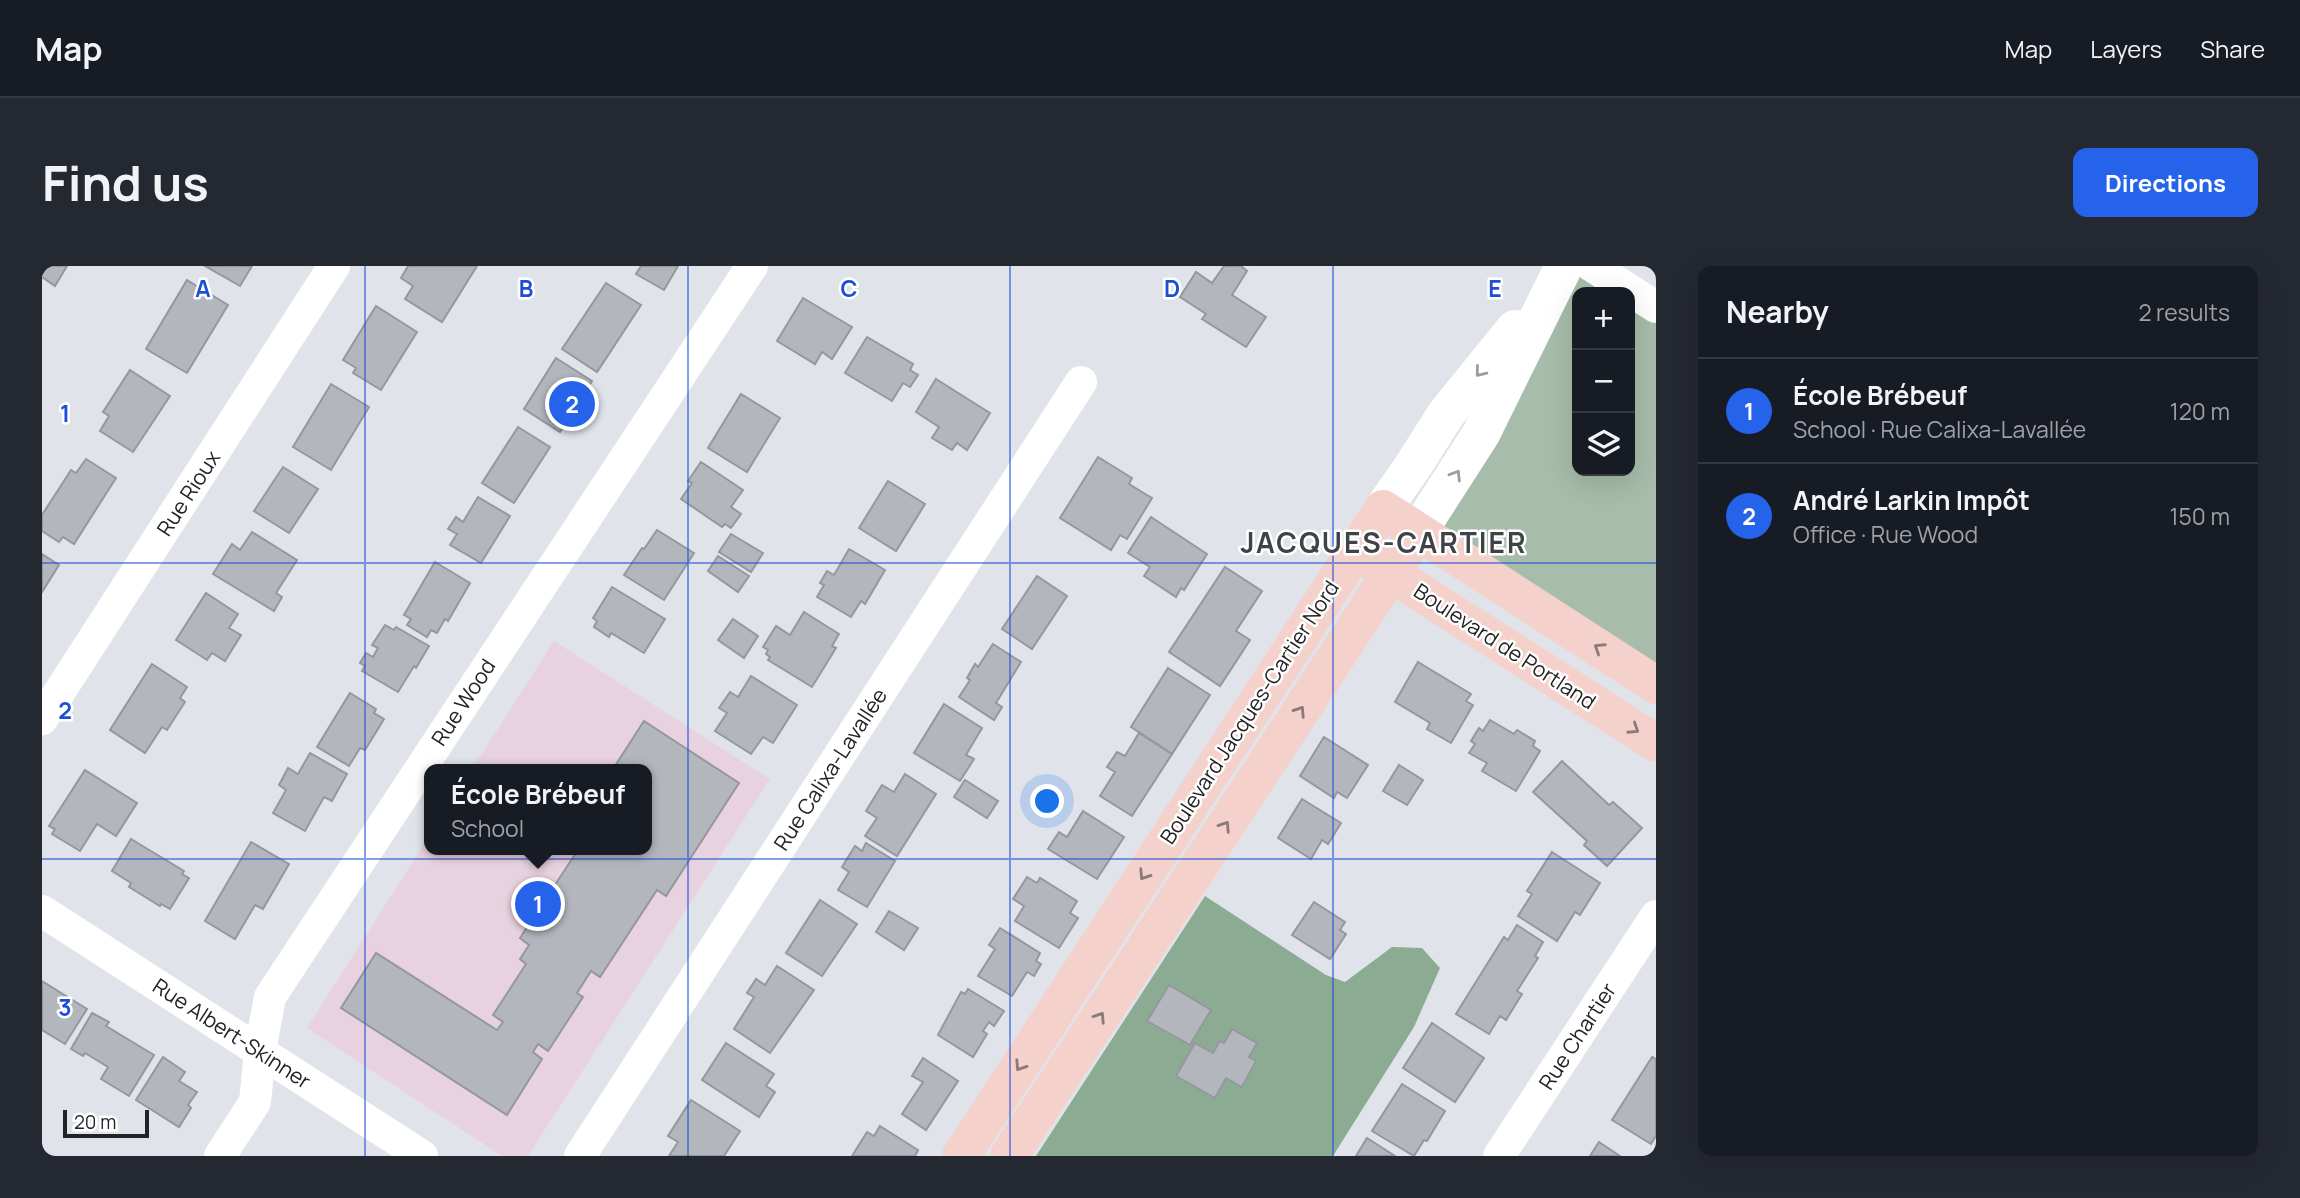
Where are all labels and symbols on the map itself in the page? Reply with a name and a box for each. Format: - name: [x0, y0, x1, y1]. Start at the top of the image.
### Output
- text: A: [195, 272, 211, 304]
- text: B: [519, 272, 533, 304]
- text: C: [841, 272, 858, 304]
- text: D: [1164, 272, 1180, 304]
- text: E: [1488, 272, 1502, 304]
- one-way arrow: [1476, 364, 1488, 377]
- pin: 2: [549, 378, 595, 430]
- text: 1: [60, 397, 70, 429]
- street label: Rue Rioux: [150, 445, 226, 541]
- one-way arrow: [1447, 469, 1460, 482]
- district label: JACQUES-CARTIER: [1241, 523, 1527, 561]
- street label: Boulevard Jacques-Cartier Nord: [1153, 575, 1345, 849]
- street label: Boulevard de Portland: [1409, 577, 1601, 715]
- one-way arrow: [1593, 643, 1606, 656]
- street label: Rue Wood: [425, 653, 501, 751]
- street label: Rue Calixa-Lavallée: [767, 683, 893, 855]
- text: 2: [58, 694, 72, 726]
- one-way arrow: [1292, 706, 1305, 719]
- one-way arrow: [1626, 720, 1639, 733]
- your location: [1030, 784, 1064, 818]
- one-way arrow: [1217, 821, 1230, 834]
- one-way arrow: [1139, 867, 1152, 880]
- pin: 1: [515, 878, 561, 930]
- street label: Rue Albert-Skinner: [148, 971, 317, 1095]
- street label: Rue Chartier: [1532, 977, 1622, 1095]
- text: 3: [58, 991, 72, 1023]
- one-way arrow: [1092, 1012, 1105, 1025]
- one-way arrow: [1015, 1058, 1028, 1071]
- scale bar: [63, 1107, 149, 1139]

